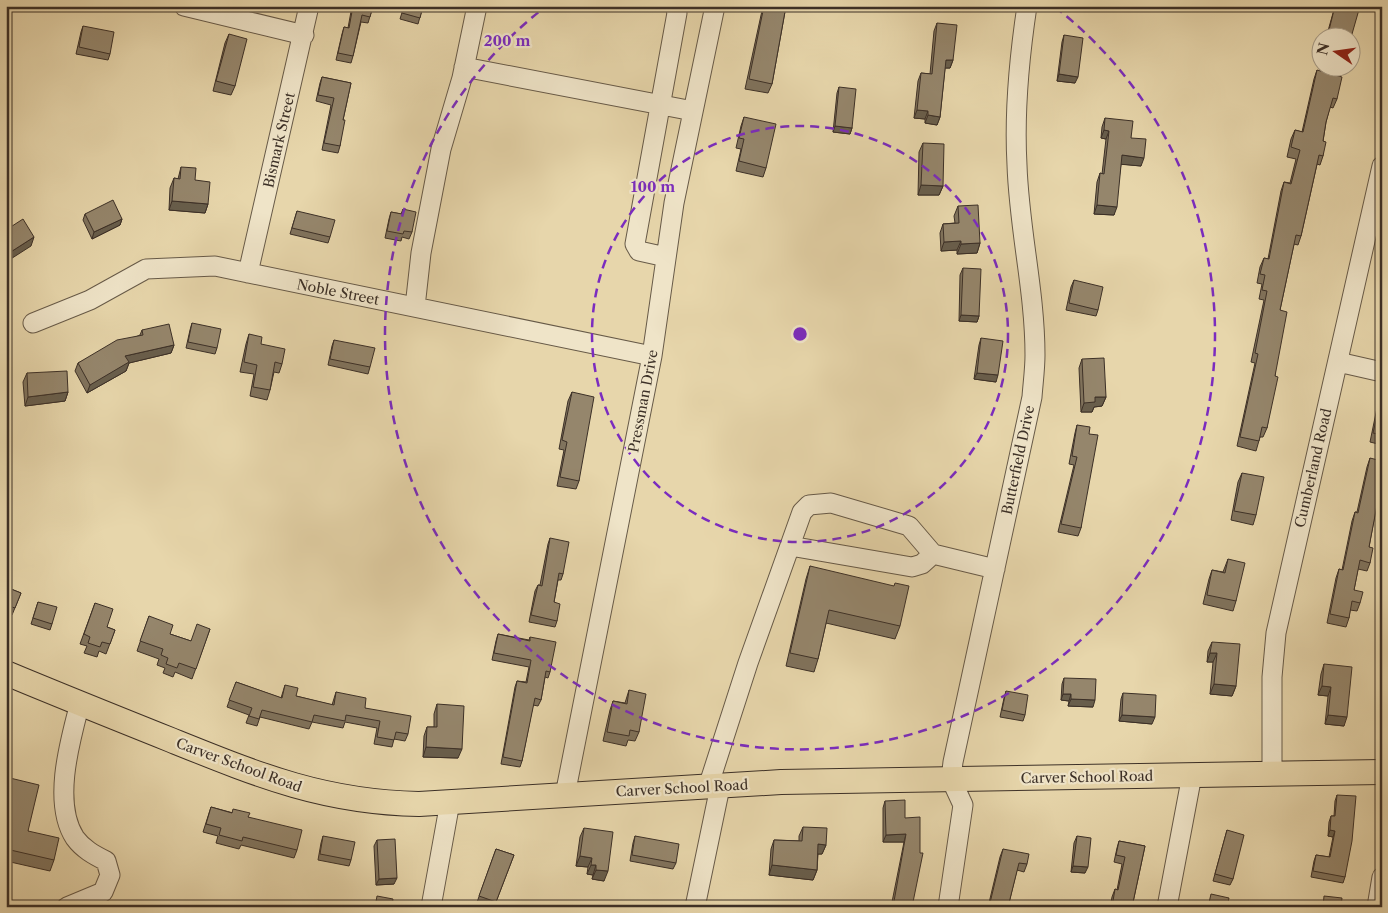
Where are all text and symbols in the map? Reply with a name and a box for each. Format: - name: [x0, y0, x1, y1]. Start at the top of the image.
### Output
- north arrow: [1310, 28, 1360, 78]
- text: 200 m: [484, 31, 530, 50]
- text: N: [1313, 41, 1333, 57]
- street label: Bismark Street: [259, 90, 299, 190]
- text: 100 m: [631, 177, 675, 196]
- street label: Noble Street: [295, 275, 381, 309]
- centre of rings: [791, 325, 809, 343]
- street label: Pressman Drive: [624, 348, 662, 454]
- street label: Butterfield Drive: [998, 403, 1038, 516]
- street label: Cumberland Road: [1291, 406, 1336, 529]
- street label: Carver School Road: [174, 734, 305, 796]
- street label: Carver School Road: [1021, 767, 1154, 787]
- street label: Carver School Road: [615, 776, 749, 800]

